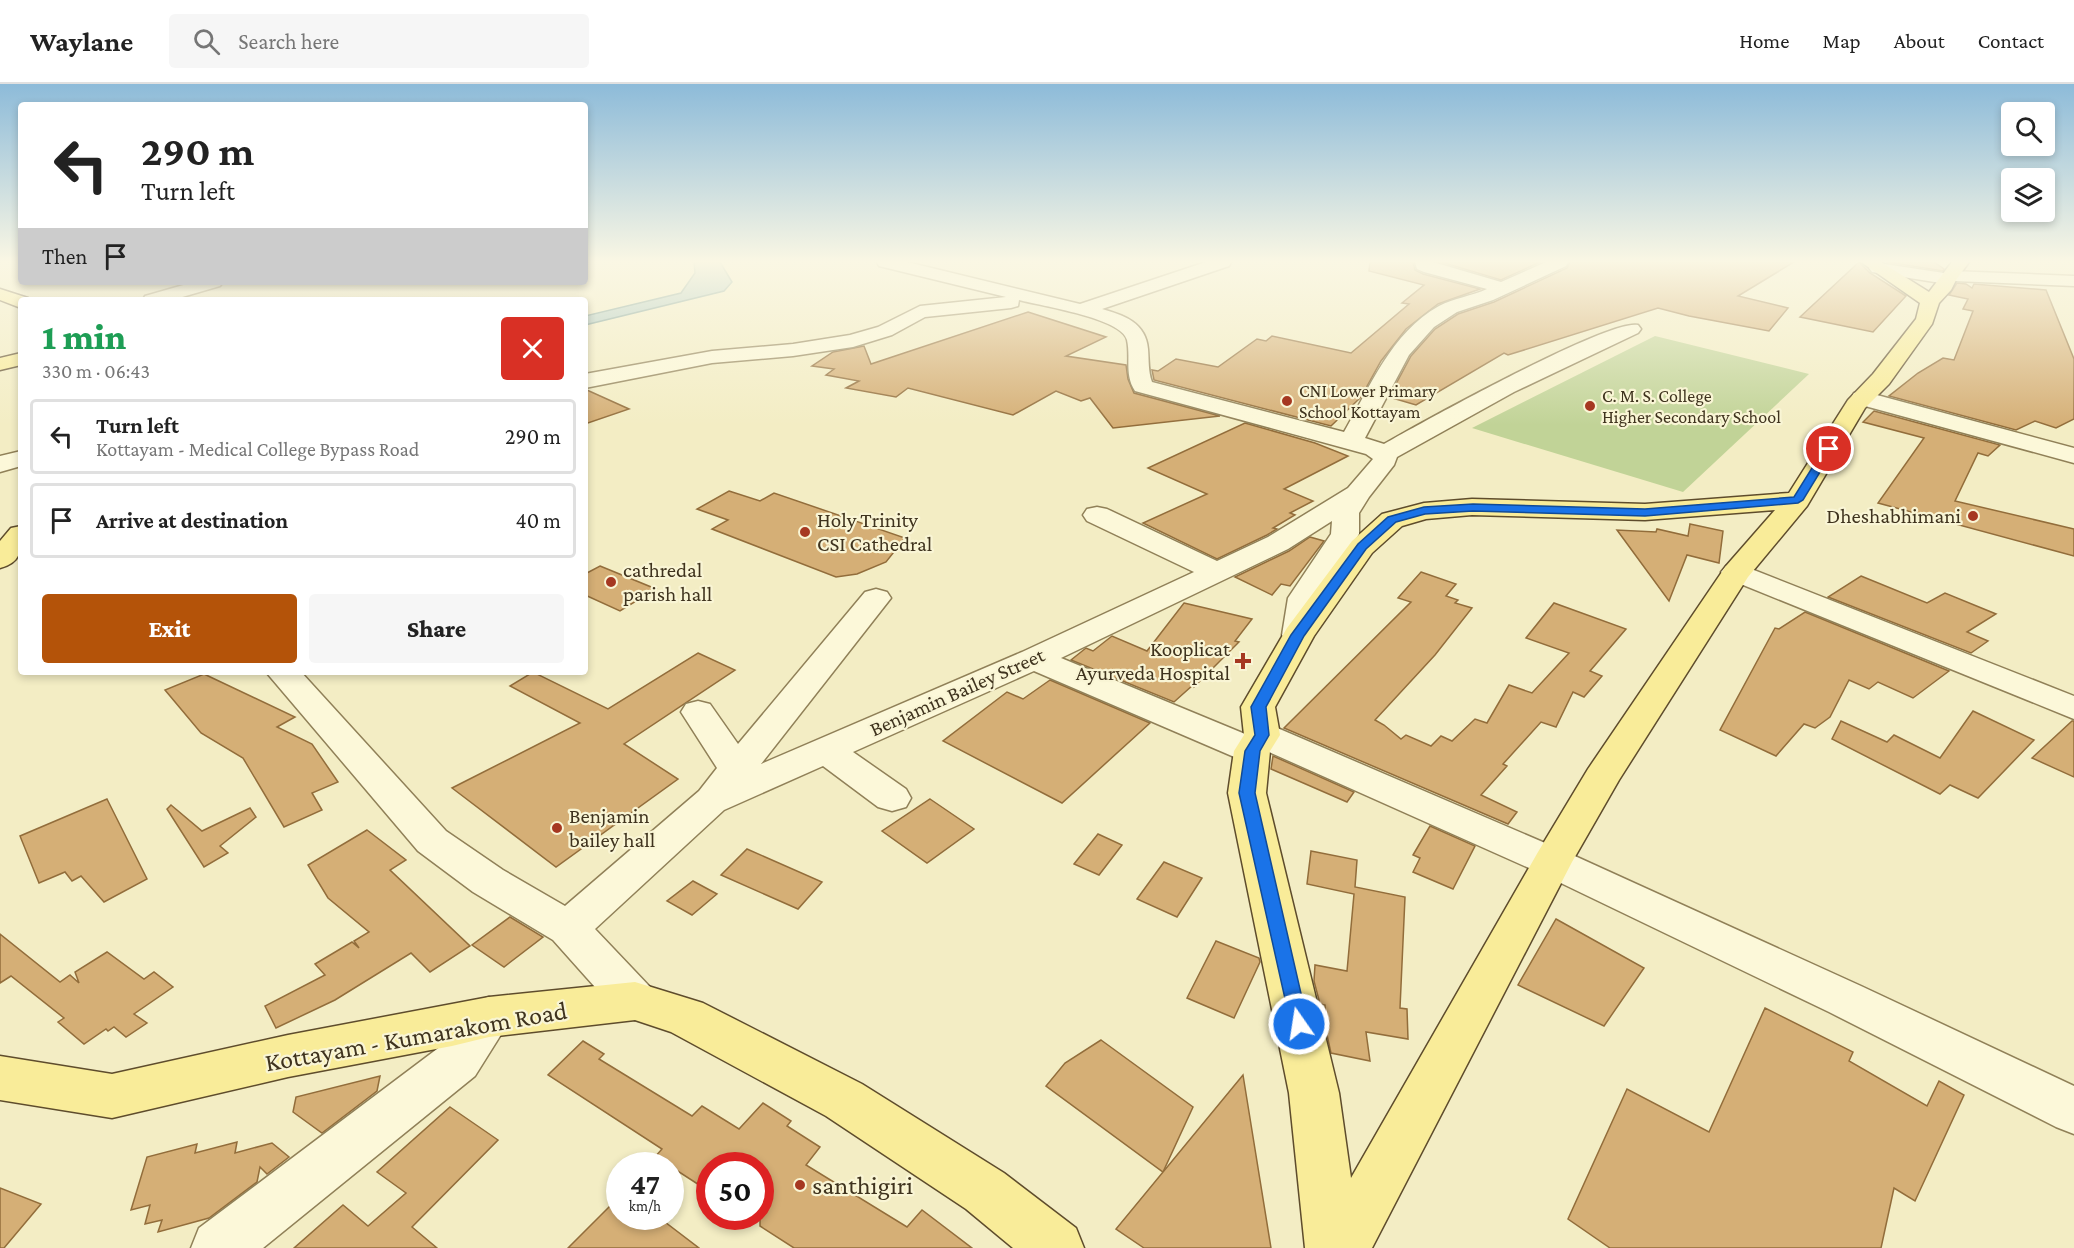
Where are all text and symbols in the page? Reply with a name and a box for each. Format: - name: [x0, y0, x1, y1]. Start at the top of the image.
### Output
- search box: [169, 14, 589, 68]
- icon: search: [190, 25, 223, 58]
- text: Waylane: [30, 26, 133, 57]
- text: Search here: [238, 29, 339, 54]
- text: Home: [1739, 29, 1789, 53]
- text: Map: [1822, 29, 1861, 53]
- text: About: [1894, 29, 1945, 53]
- text: Contact: [1978, 29, 2044, 53]
- map controls: [2001, 102, 2055, 222]
- button: search: [2001, 102, 2055, 156]
- icon: left: [42, 126, 120, 204]
- text: 290 m: [141, 127, 254, 174]
- button: layers: [2001, 168, 2055, 222]
- text: Turn left: [141, 176, 235, 206]
- icon: arrive: [99, 240, 132, 273]
- text: Then: [42, 244, 87, 269]
- text: 1 min: [42, 317, 126, 357]
- button: close: [501, 317, 564, 380]
- text: 330 m · 06:43: [42, 360, 150, 382]
- place label: CNI Lower Primary School Kottayam: [1299, 381, 1437, 422]
- place label: C. M. S. College Higher Secondary School: [1602, 386, 1781, 427]
- marker: CNI Lower Primary School Kottayam: [1280, 394, 1294, 408]
- marker: C. M. S. College Higher Secondary School: [1583, 399, 1597, 413]
- text: Turn left: [96, 413, 179, 438]
- icon: left: [45, 420, 78, 453]
- pin: [1803, 423, 1854, 474]
- text: 290 m: [505, 424, 561, 449]
- icon: arrive: [1812, 432, 1845, 465]
- text: Kottayam - Medical College Bypass Road: [96, 438, 419, 460]
- icon: arrive: [45, 504, 78, 537]
- place label: Dheshabhimani: [1826, 504, 1961, 528]
- text: Arrive at destination: [96, 508, 288, 533]
- text: 40 m: [516, 508, 561, 533]
- place label: Holy Trinity CSI Cathedral: [817, 508, 932, 556]
- marker: Dheshabhimani: [1966, 509, 1980, 523]
- marker: Holy Trinity CSI Cathedral: [798, 525, 812, 539]
- place label: cathredal parish hall: [623, 558, 712, 606]
- marker: cathredal parish hall: [604, 575, 618, 589]
- button: Exit: [42, 594, 297, 663]
- button: Share: [309, 594, 564, 663]
- place label: Kooplicat Ayurveda Hospital: [1076, 637, 1231, 685]
- street label: Benjamin Bailey Street: [866, 642, 1049, 741]
- marker: Kooplicat Ayurveda Hospital: [1234, 652, 1252, 670]
- place label: Benjamin bailey hall: [569, 804, 655, 852]
- marker: Benjamin bailey hall: [550, 821, 564, 835]
- position arrow: [1267, 992, 1331, 1056]
- street label: Kottayam - Kumarakom Road: [263, 996, 570, 1077]
- speed limit sign: 50: [696, 1152, 774, 1230]
- text: 47: [630, 1167, 660, 1200]
- place label: santhigiri: [812, 1171, 913, 1200]
- marker: santhigiri: [793, 1178, 807, 1192]
- text: km/h: [629, 1198, 661, 1214]

